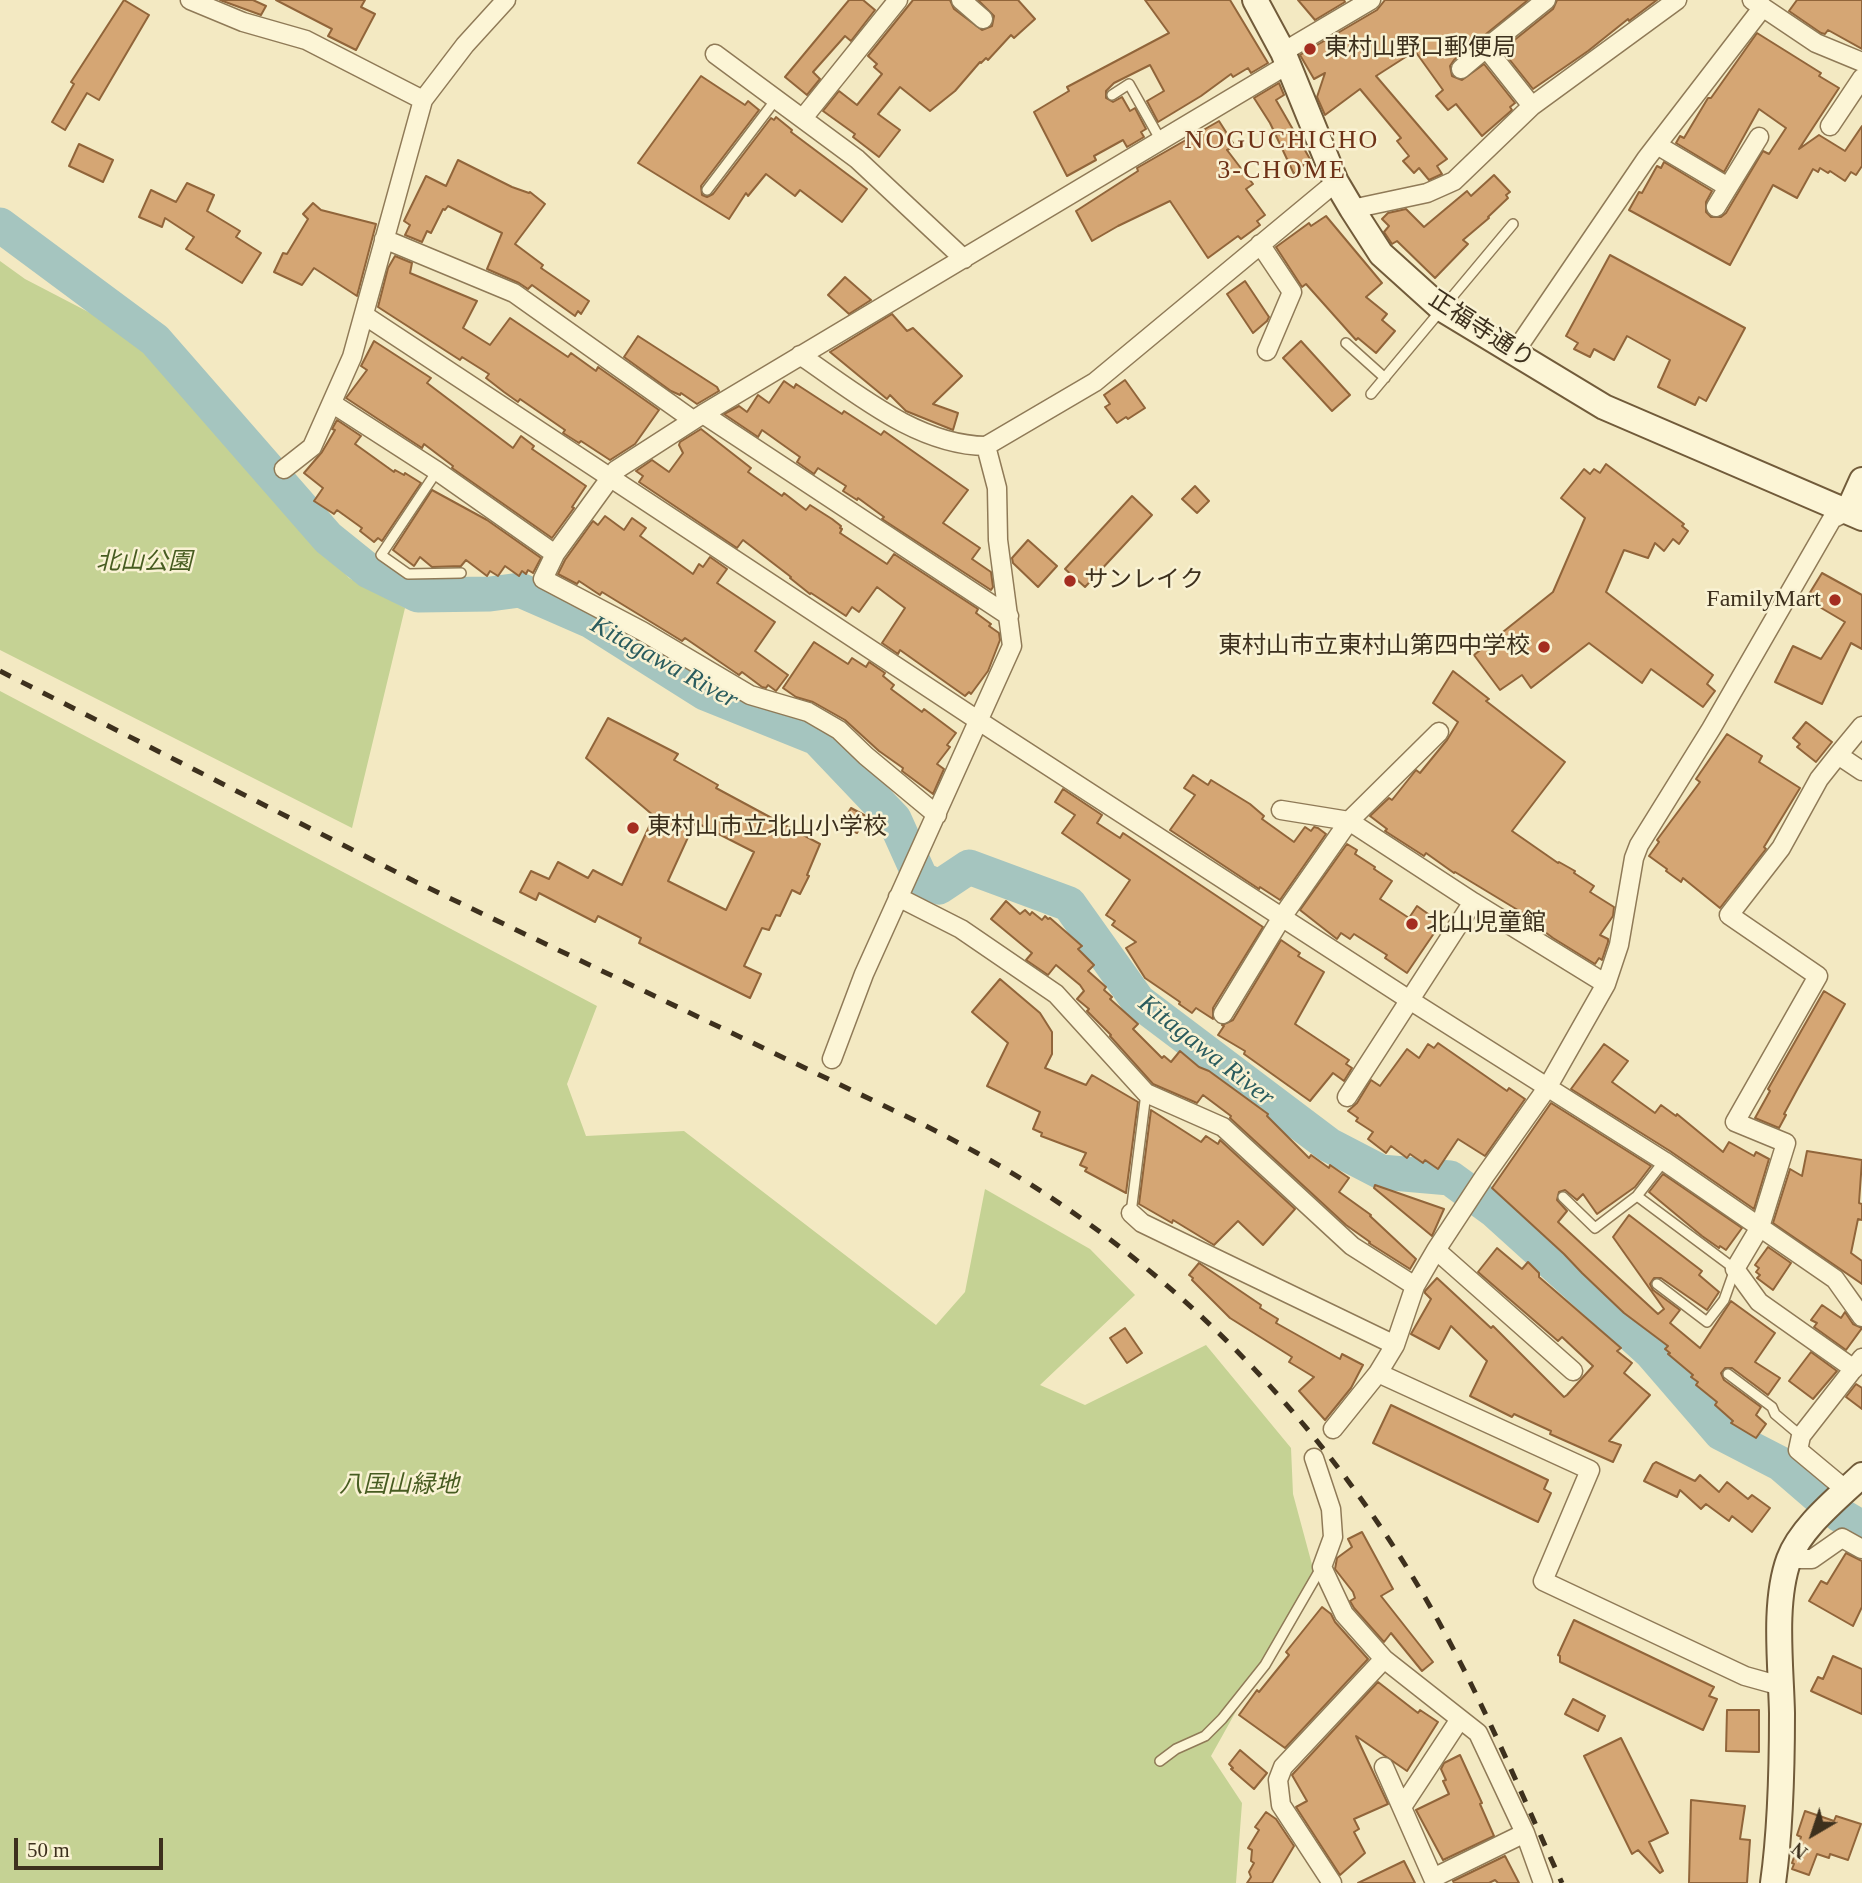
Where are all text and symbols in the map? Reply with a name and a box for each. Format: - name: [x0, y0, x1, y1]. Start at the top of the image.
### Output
- place label: 東村山野口郵便局: [1324, 35, 1516, 63]
- marker: 東村山野口郵便局: [1302, 41, 1318, 57]
- district label: NOGUCHICHO 3-CHOME: [1186, 125, 1378, 186]
- street label: 正福寺通り: [1423, 285, 1539, 375]
- park label: 北山公園: [96, 549, 192, 577]
- place label: サンレイク: [1084, 567, 1204, 595]
- marker: サンレイク: [1062, 573, 1078, 589]
- place label: FamilyMart: [1706, 586, 1821, 614]
- marker: FamilyMart: [1827, 592, 1843, 608]
- water label: Kitagawa River: [585, 610, 743, 716]
- place label: 東村山市立東村山第四中学校: [1218, 633, 1530, 661]
- marker: 東村山市立東村山第四中学校: [1536, 639, 1552, 655]
- place label: 東村山市立北山小学校: [647, 814, 887, 842]
- marker: 東村山市立北山小学校: [625, 820, 641, 836]
- place label: 北山児童館: [1426, 910, 1546, 938]
- marker: 北山児童館: [1404, 916, 1420, 932]
- water label: Kitagawa River: [1132, 988, 1280, 1114]
- park label: 八国山緑地: [339, 1472, 459, 1500]
- north arrow: [1778, 1799, 1848, 1869]
- scale bar: [18, 1824, 166, 1868]
- text: 50 m: [27, 1838, 70, 1862]
- text: N: [1788, 1838, 1811, 1863]

